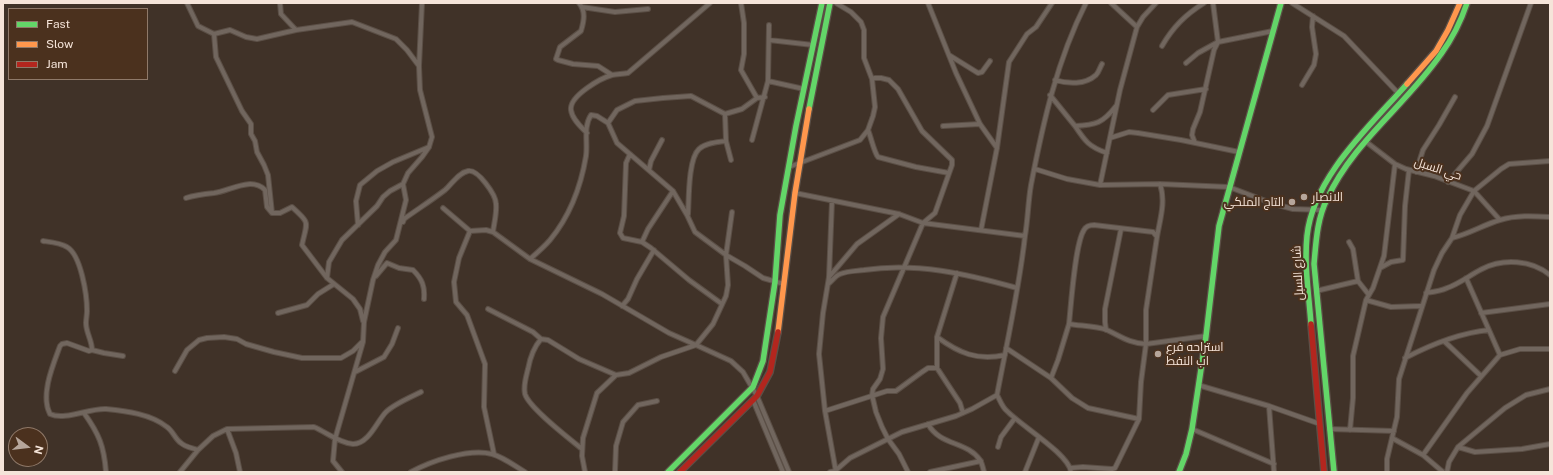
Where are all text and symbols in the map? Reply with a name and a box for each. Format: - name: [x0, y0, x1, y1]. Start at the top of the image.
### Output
- legend: [8, 8, 148, 80]
- text: Fast: [46, 17, 70, 31]
- text: Slow: [46, 37, 73, 51]
- text: Jam: [46, 57, 68, 71]
- street label: حي السبل: [1412, 155, 1464, 183]
- place label: الانصار: [1312, 190, 1343, 204]
- marker: الانصار: [1299, 192, 1309, 202]
- place label: التاج الملكي: [1224, 195, 1284, 209]
- marker: التاج الملكي: [1287, 197, 1297, 207]
- street label: شارع السبل: [1289, 245, 1307, 301]
- place label: استراحه فرع اب النفط: [1166, 340, 1224, 368]
- marker: استراحه فرع اب النفط: [1153, 349, 1163, 359]
- north arrow: [8, 427, 48, 467]
- text: N: [32, 444, 46, 456]

